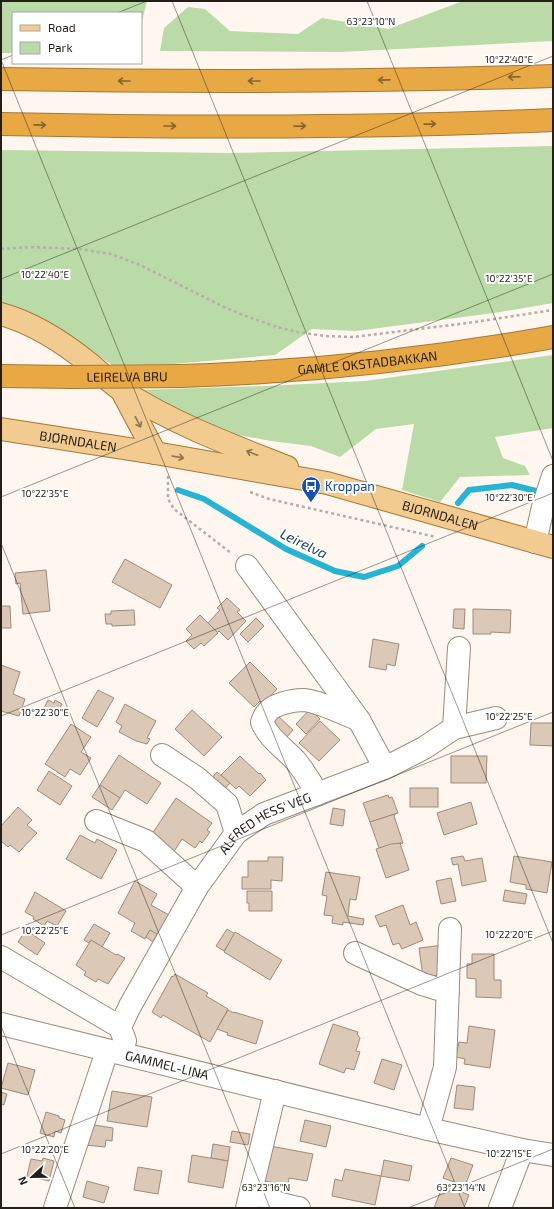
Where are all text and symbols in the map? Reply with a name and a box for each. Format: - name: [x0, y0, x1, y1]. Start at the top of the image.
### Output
- legend: [12, 12, 142, 64]
- text: 63°23'10"N: [347, 15, 395, 27]
- text: Road: [48, 20, 76, 34]
- text: Park: [48, 40, 73, 54]
- text: 10°22'40"E: [485, 53, 533, 65]
- one-way arrow: [508, 73, 521, 81]
- one-way arrow: [378, 76, 391, 84]
- one-way arrow: [118, 77, 131, 85]
- one-way arrow: [248, 77, 261, 85]
- one-way arrow: [423, 120, 436, 128]
- one-way arrow: [33, 121, 46, 129]
- one-way arrow: [163, 122, 176, 130]
- one-way arrow: [293, 122, 306, 130]
- text: 10°22'40"E: [21, 268, 69, 280]
- text: 10°22'35"E: [485, 272, 533, 284]
- street label: GAMLE OKSTADBAKKAN: [297, 347, 438, 378]
- street label: LEIRELVA BRU: [86, 368, 168, 385]
- one-way arrow: [135, 416, 142, 428]
- street label: BJØRNDALEN: [38, 427, 118, 455]
- one-way arrow: [247, 449, 259, 456]
- one-way arrow: [171, 454, 184, 462]
- bus stop icon: Kroppan: [300, 475, 322, 503]
- place label: Kroppan: [325, 478, 375, 494]
- text: 10°22'35"E: [21, 487, 69, 499]
- text: 10°22'30"E: [485, 491, 533, 503]
- street label: BJØRNDALEN: [400, 497, 480, 533]
- water label: Leirelva: [278, 524, 330, 562]
- text: 10°22'30"E: [21, 706, 69, 718]
- text: 10°22'25"E: [485, 710, 533, 722]
- street label: ALFRED HESS' VEG: [215, 789, 313, 857]
- text: 10°22'25"E: [21, 924, 69, 936]
- text: 10°22'20"E: [485, 928, 533, 940]
- street label: GAMMEL-LINA: [124, 1047, 211, 1083]
- text: 10°22'20"E: [21, 1143, 69, 1155]
- text: 10°22'15"E: [486, 1147, 532, 1159]
- north arrow: [12, 1157, 52, 1197]
- text: N: [15, 1175, 30, 1187]
- text: 63°23'16"N: [242, 1181, 290, 1193]
- text: 63°23'14"N: [437, 1181, 485, 1193]

